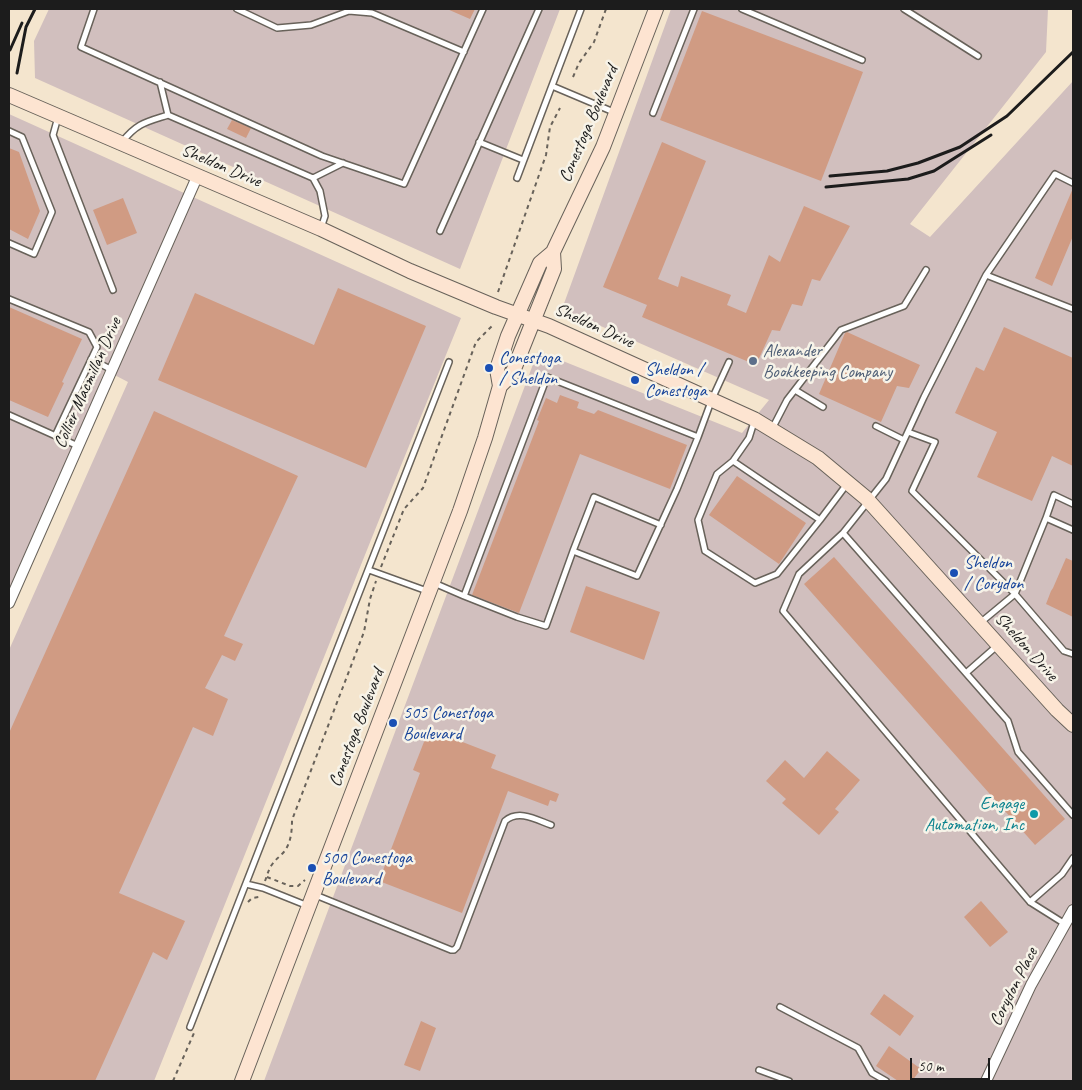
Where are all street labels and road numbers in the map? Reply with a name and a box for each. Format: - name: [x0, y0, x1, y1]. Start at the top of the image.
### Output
- street label: Conestoga Boulevard: [555, 62, 623, 186]
- street label: Sheldon Drive: [178, 140, 264, 192]
- street label: Sheldon Drive: [551, 299, 637, 353]
- street label: Collier Macmillan Drive: [49, 314, 127, 452]
- street label: Sheldon Drive: [990, 608, 1062, 686]
- street label: Conestoga Boulevard: [325, 666, 389, 790]
- street label: Corydon Place: [985, 944, 1043, 1030]

